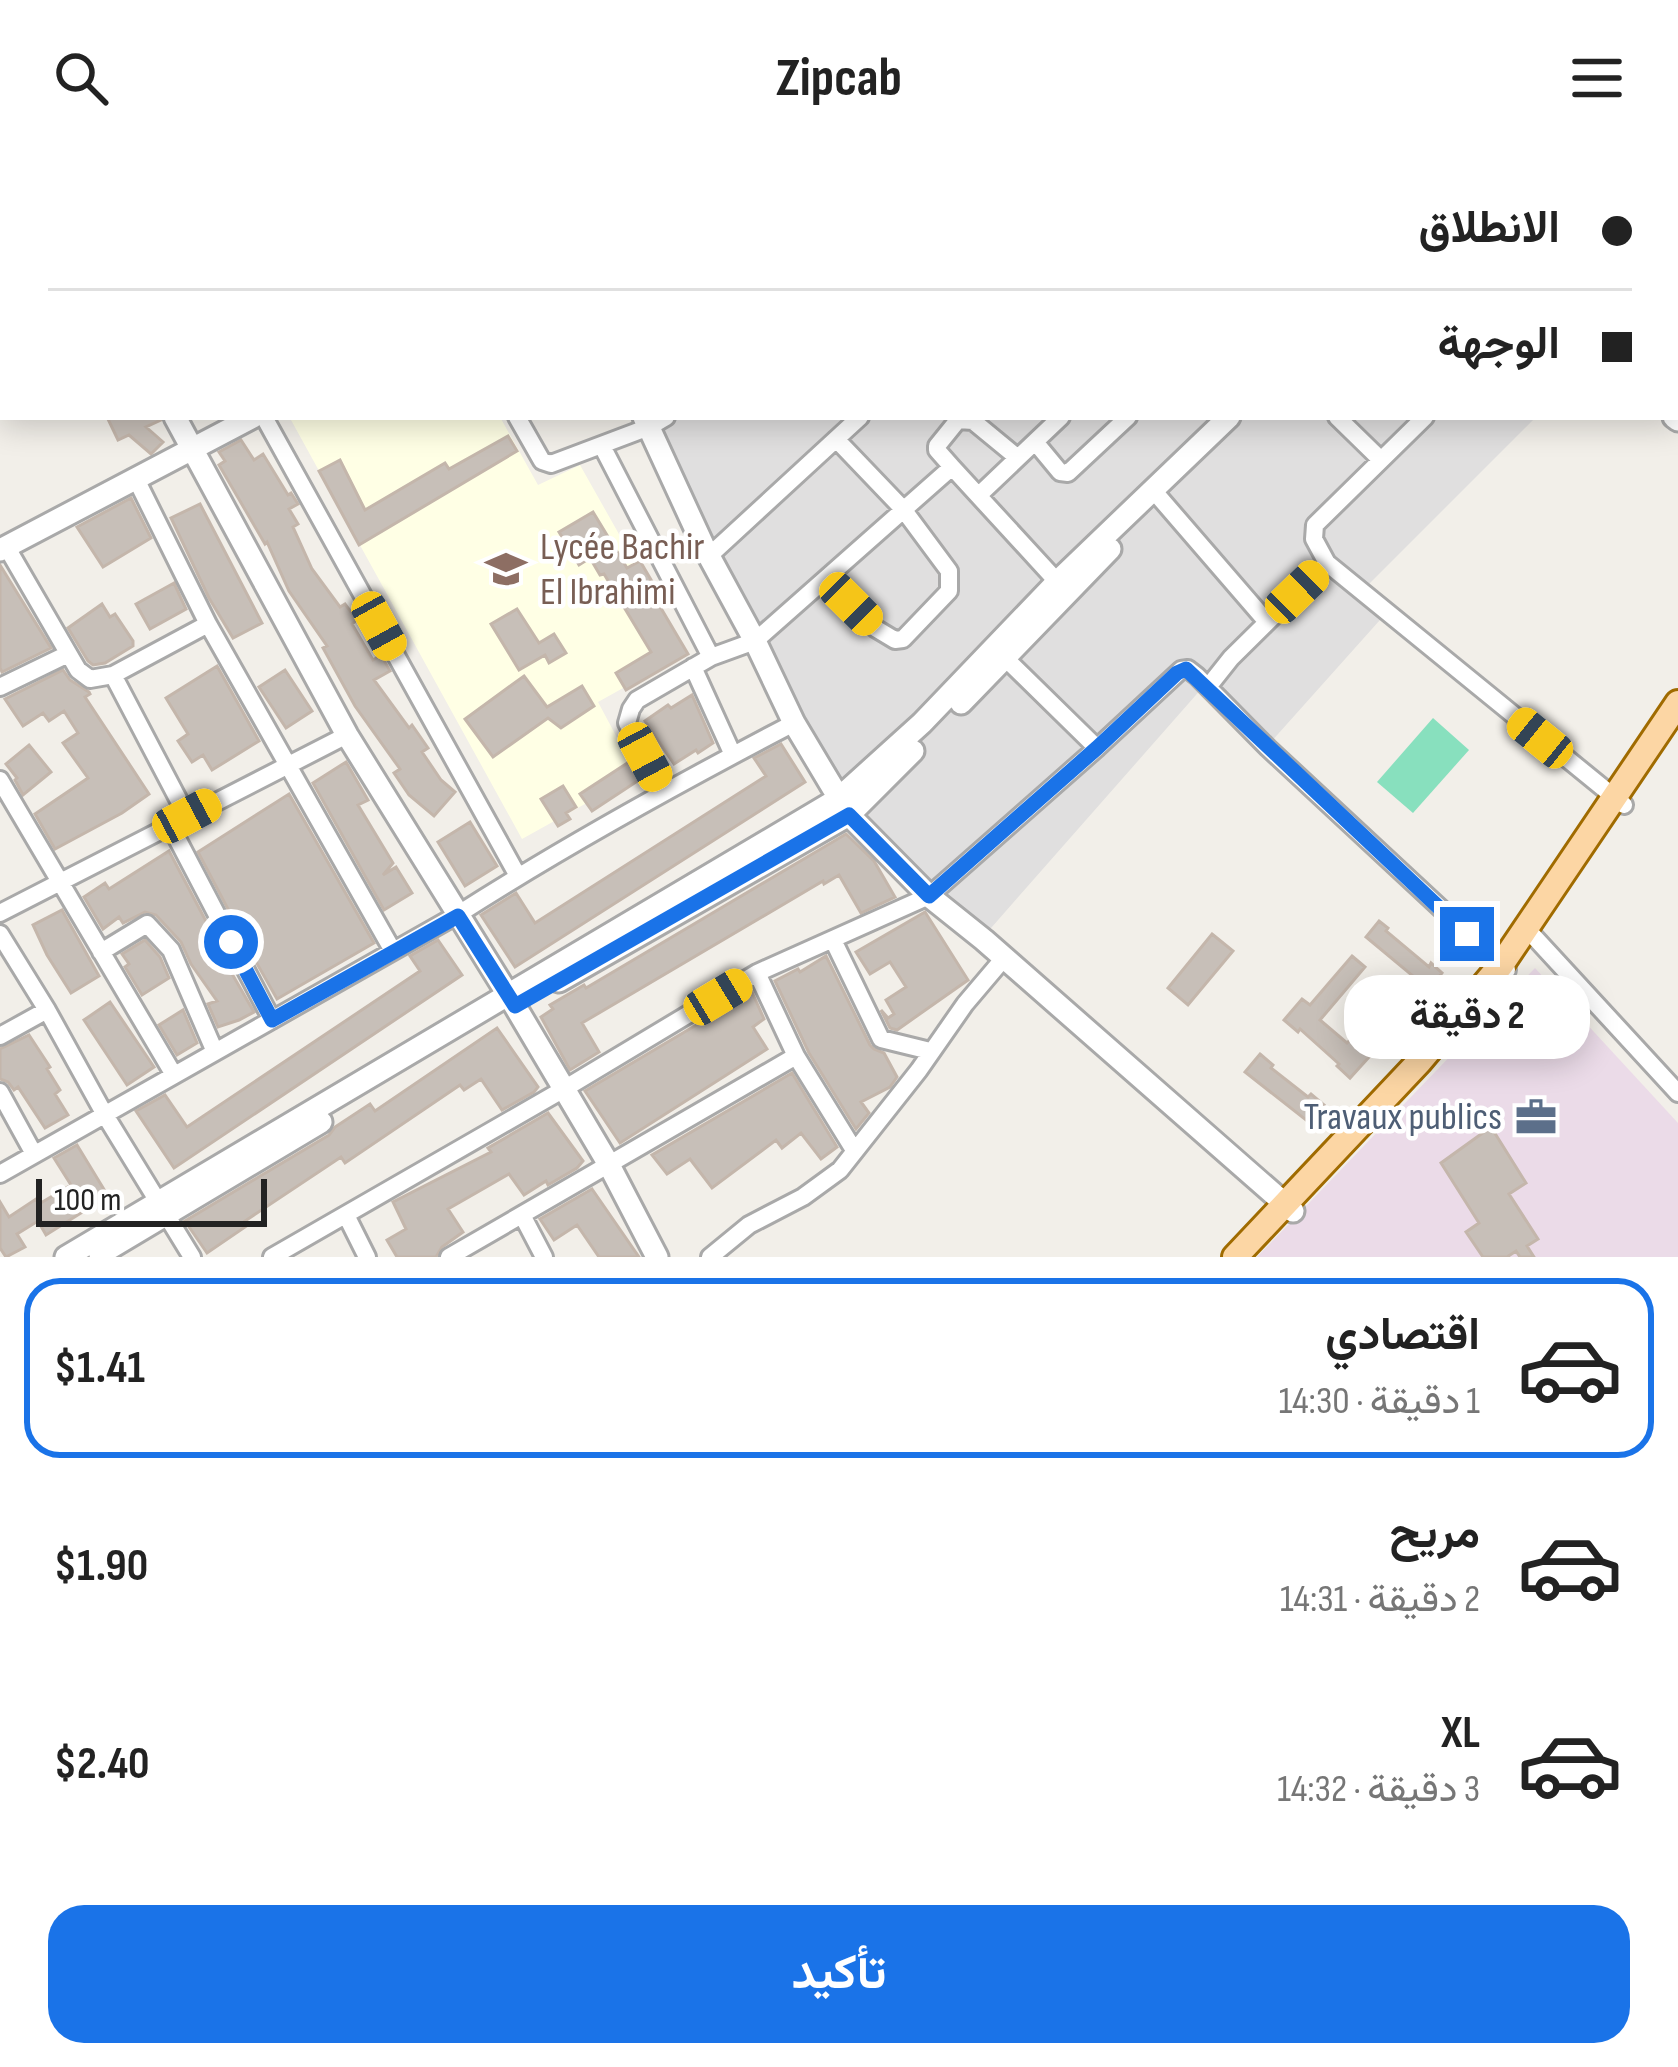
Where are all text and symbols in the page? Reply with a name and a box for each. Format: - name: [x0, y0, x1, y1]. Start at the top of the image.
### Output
- icon: search: [48, 45, 114, 111]
- icon: menu: [1564, 45, 1630, 111]
- text: Zipcab: [776, 46, 902, 111]
- text: الانطلاق: [1419, 201, 1560, 256]
- text: الوجهة: [1438, 317, 1560, 372]
- place label: Lycée Bachir El Ibrahimi: [540, 524, 705, 616]
- school or university icon: Lycée Bachir El Ibrahimi: [483, 546, 529, 592]
- car: [1259, 554, 1335, 630]
- car: [813, 566, 889, 642]
- car: [346, 586, 412, 666]
- car: [1501, 701, 1579, 775]
- car: [612, 717, 678, 797]
- car: [147, 783, 227, 849]
- route end: [1440, 907, 1494, 961]
- route start: [204, 915, 258, 969]
- car: [678, 963, 758, 1031]
- callout: 2 دقيقة: [1344, 976, 1590, 1060]
- text: 2 دقيقة: [1409, 993, 1525, 1040]
- place label: Travaux publics: [1304, 1094, 1502, 1141]
- office icon: Travaux publics: [1513, 1094, 1559, 1140]
- scale bar: [36, 1173, 267, 1226]
- text: 100 m: [54, 1180, 121, 1220]
- text: اقتصادي: [1325, 1308, 1480, 1363]
- icon: car: [1516, 1314, 1624, 1422]
- text: $1.41: [54, 1341, 145, 1396]
- text: 1 دقيقة · 14:30: [1279, 1378, 1480, 1425]
- text: مريح: [1389, 1506, 1480, 1561]
- icon: car: [1516, 1512, 1624, 1620]
- text: $1.90: [54, 1539, 148, 1594]
- text: 2 دقيقة · 14:31: [1280, 1576, 1480, 1623]
- text: XL: [1441, 1706, 1480, 1761]
- icon: car: [1516, 1710, 1624, 1818]
- text: $2.40: [54, 1737, 150, 1792]
- text: 3 دقيقة · 14:32: [1277, 1766, 1480, 1813]
- button: تأكيد: [48, 1905, 1630, 2043]

